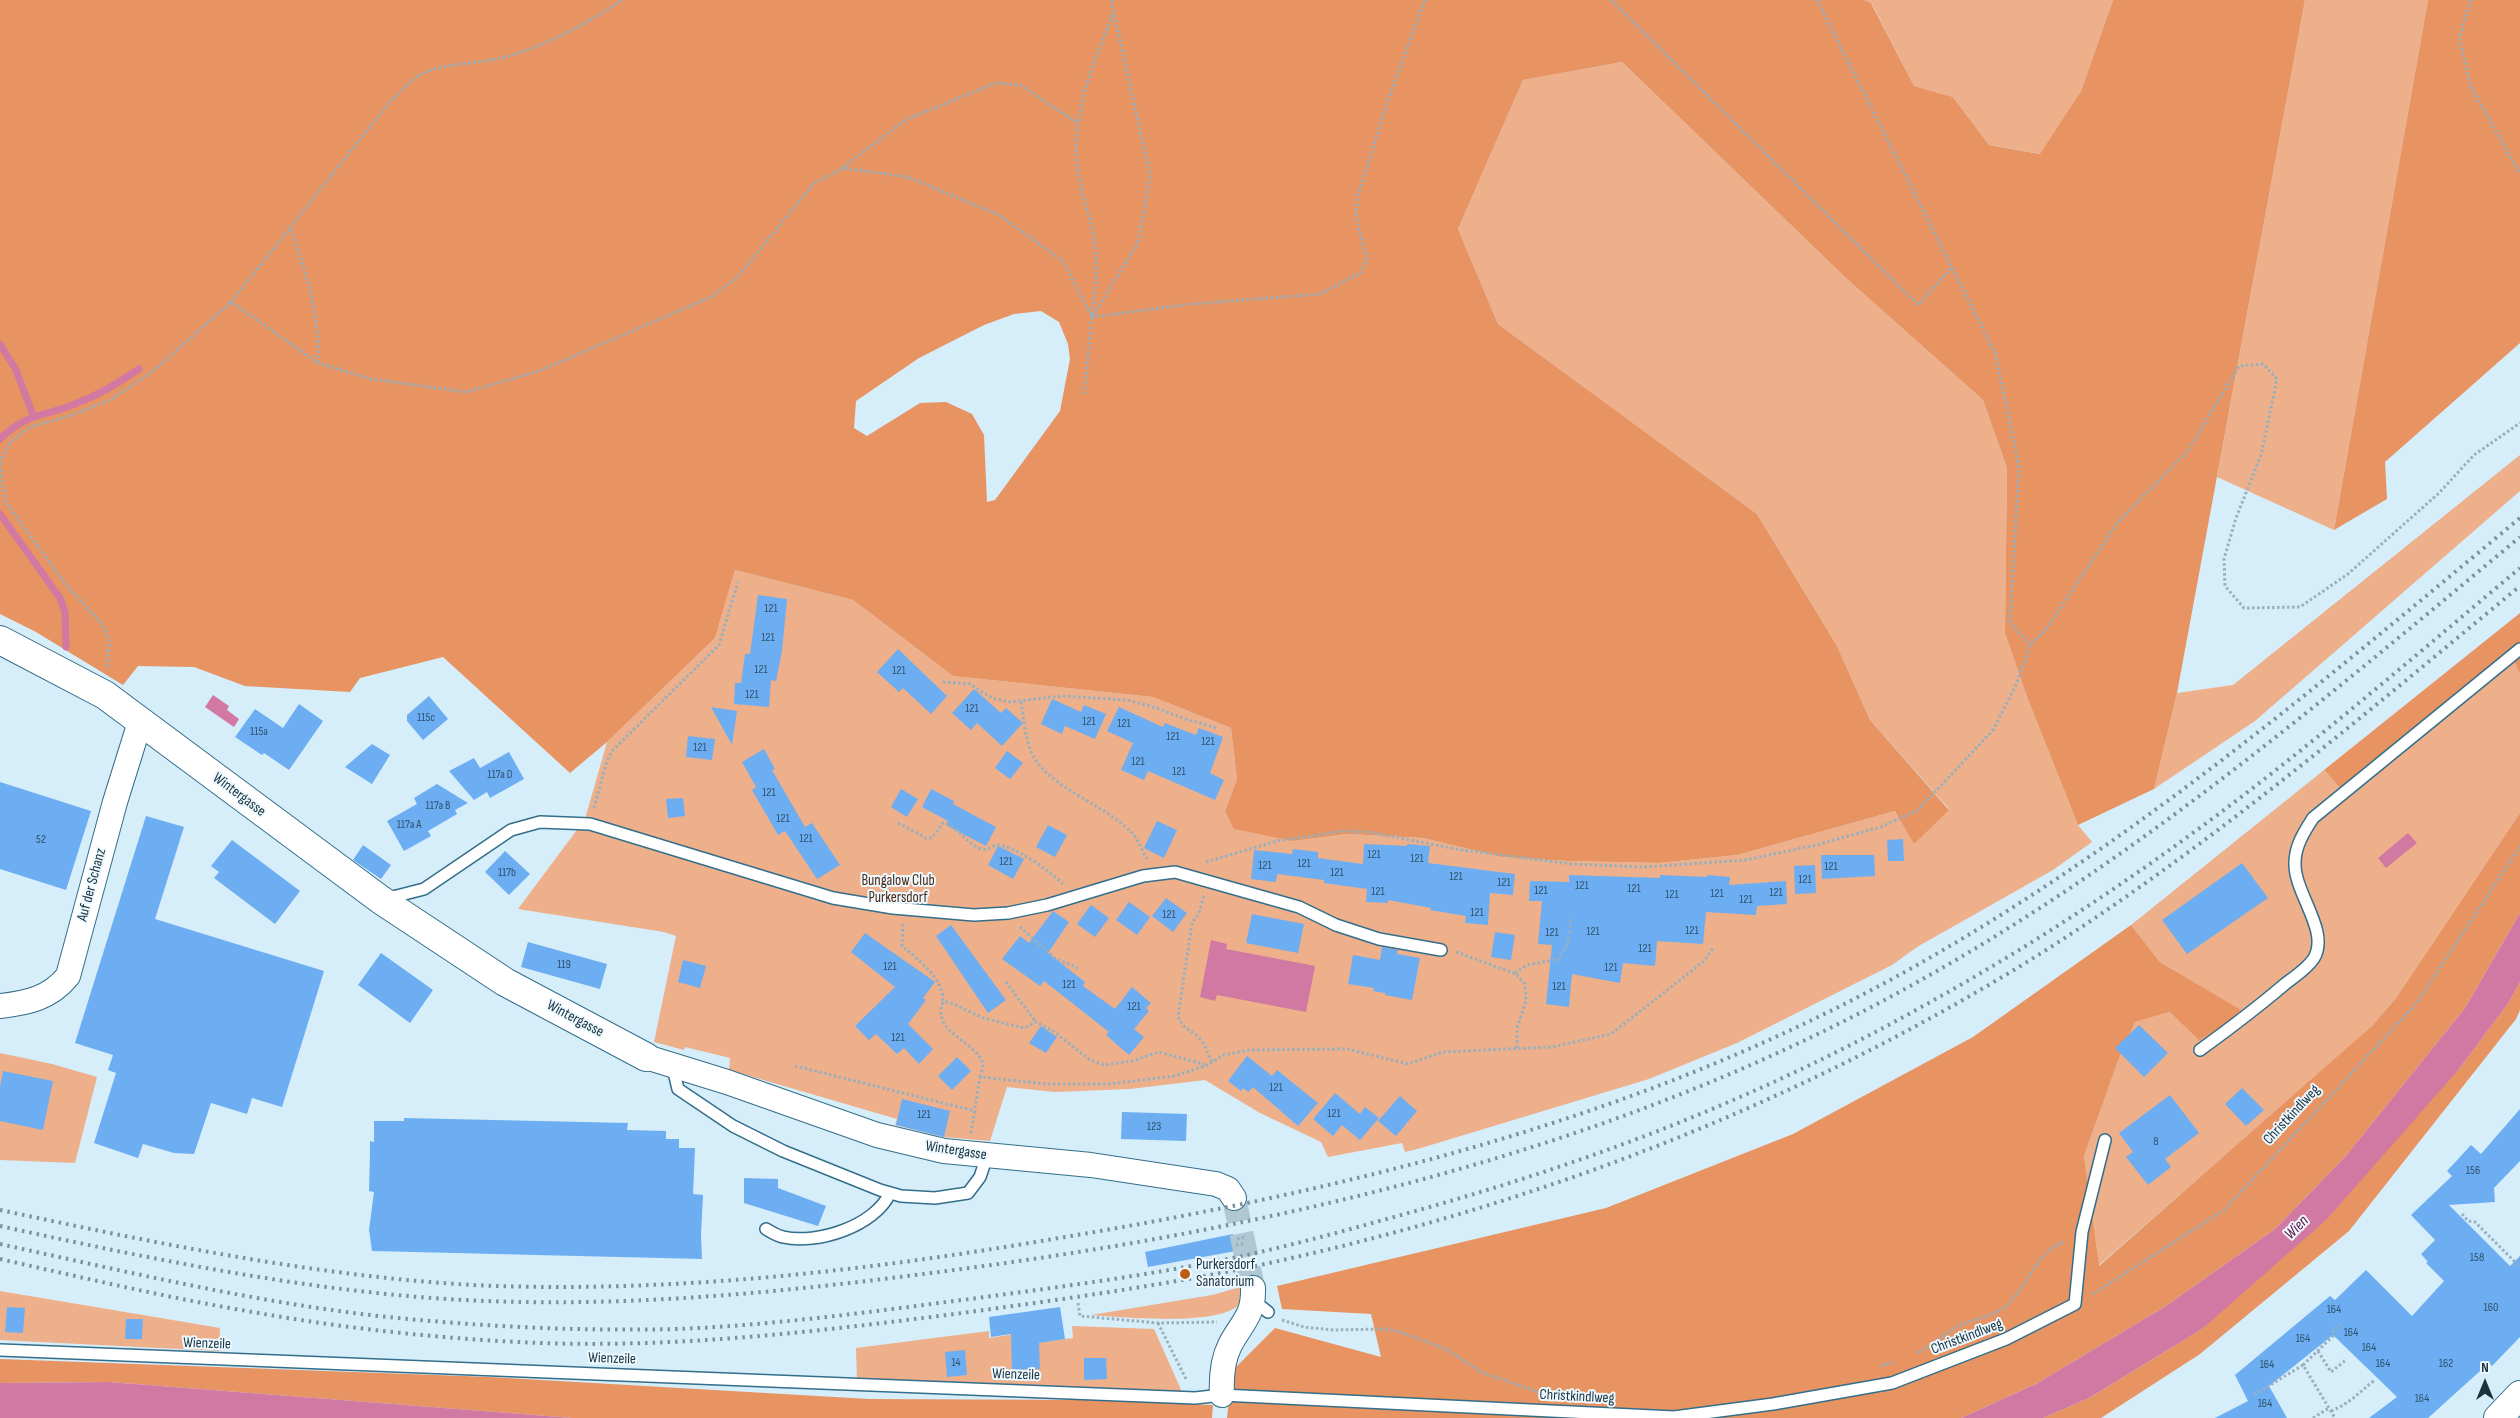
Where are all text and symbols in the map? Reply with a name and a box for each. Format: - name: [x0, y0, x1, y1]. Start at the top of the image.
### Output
- house number: 121: [764, 602, 778, 616]
- house number: 121: [761, 631, 775, 645]
- house number: 121: [754, 663, 768, 677]
- house number: 121: [892, 664, 906, 678]
- house number: 121: [745, 688, 759, 702]
- house number: 121: [965, 702, 979, 716]
- house number: 115c: [417, 711, 435, 725]
- house number: 121: [1082, 715, 1096, 729]
- house number: 121: [1117, 717, 1131, 731]
- house number: 115a: [250, 725, 268, 739]
- house number: 121: [1166, 730, 1180, 744]
- house number: 121: [1201, 735, 1215, 749]
- house number: 121: [693, 741, 707, 755]
- house number: 121: [1131, 755, 1145, 769]
- house number: 121: [1172, 765, 1186, 779]
- house number: 117a D: [487, 768, 513, 782]
- street label: Wintergasse: [209, 769, 269, 821]
- house number: 121: [762, 786, 776, 800]
- house number: 117a B: [426, 799, 450, 813]
- house number: 121: [776, 812, 790, 826]
- house number: 117a A: [397, 818, 421, 832]
- house number: 121: [799, 832, 813, 846]
- house number: 52: [36, 833, 46, 847]
- street label: Auf der Schanz: [74, 847, 110, 923]
- house number: 121: [1367, 848, 1381, 862]
- house number: 121: [1410, 852, 1424, 866]
- house number: 121: [999, 855, 1013, 869]
- house number: 121: [1297, 857, 1311, 871]
- house number: 121: [1258, 859, 1272, 873]
- house number: 121: [1824, 860, 1838, 874]
- house number: 117b: [498, 866, 516, 880]
- house number: 121: [1330, 866, 1344, 880]
- house number: 121: [1449, 870, 1463, 884]
- park label: Bungalow Club Purkersdorf: [861, 872, 935, 907]
- house number: 121: [1798, 873, 1812, 887]
- house number: 121: [1497, 876, 1511, 890]
- house number: 121: [1575, 879, 1589, 893]
- house number: 121: [1627, 882, 1641, 896]
- house number: 121: [1534, 884, 1548, 898]
- house number: 121: [1371, 885, 1385, 899]
- house number: 121: [1769, 886, 1783, 900]
- house number: 121: [1710, 887, 1724, 901]
- house number: 121: [1665, 888, 1679, 902]
- house number: 121: [1739, 893, 1753, 907]
- house number: 121: [1470, 906, 1484, 920]
- house number: 121: [1162, 908, 1176, 922]
- house number: 121: [1685, 924, 1699, 938]
- house number: 121: [1586, 925, 1600, 939]
- house number: 121: [1545, 926, 1559, 940]
- house number: 121: [1638, 942, 1652, 956]
- house number: 119: [557, 958, 571, 972]
- house number: 121: [883, 960, 897, 974]
- house number: 121: [1604, 961, 1618, 975]
- house number: 121: [1062, 978, 1076, 992]
- house number: 121: [1552, 980, 1566, 994]
- street label: Wintergasse: [544, 997, 606, 1041]
- house number: 121: [1127, 1000, 1141, 1014]
- house number: 121: [891, 1031, 905, 1045]
- house number: 121: [1269, 1081, 1283, 1095]
- street label: Christkindlweg: [2260, 1081, 2324, 1149]
- house number: 121: [1327, 1107, 1341, 1121]
- house number: 121: [917, 1108, 931, 1122]
- house number: 123: [1147, 1120, 1161, 1134]
- house number: 8: [2153, 1135, 2159, 1149]
- street label: Wintergasse: [924, 1137, 988, 1165]
- house number: 156: [2466, 1164, 2480, 1178]
- water label: Wien: [2281, 1212, 2313, 1244]
- house number: 158: [2470, 1251, 2484, 1265]
- place label: Purkersdorf Sanatorium: [1196, 1256, 1255, 1291]
- marker: Purkersdorf Sanatorium: [1178, 1267, 1192, 1281]
- house number: 160: [2484, 1301, 2498, 1315]
- house number: 164: [2327, 1303, 2341, 1317]
- street label: Christkindlweg: [1929, 1315, 2005, 1359]
- house number: 164: [2344, 1326, 2358, 1340]
- house number: 164: [2296, 1332, 2310, 1346]
- street label: Wienzeile: [183, 1334, 231, 1354]
- house number: 164: [2362, 1341, 2376, 1355]
- street label: Wienzeile: [588, 1349, 636, 1369]
- house number: 14: [951, 1356, 961, 1370]
- house number: 164: [2376, 1357, 2390, 1371]
- house number: 162: [2439, 1357, 2453, 1371]
- house number: 164: [2260, 1358, 2274, 1372]
- north arrow: [2460, 1358, 2510, 1408]
- text: N: [2481, 1359, 2489, 1376]
- street label: Wienzeile: [992, 1365, 1040, 1385]
- street label: Christkindlweg: [1539, 1386, 1615, 1408]
- house number: 164: [2415, 1392, 2429, 1406]
- house number: 164: [2258, 1397, 2272, 1411]

